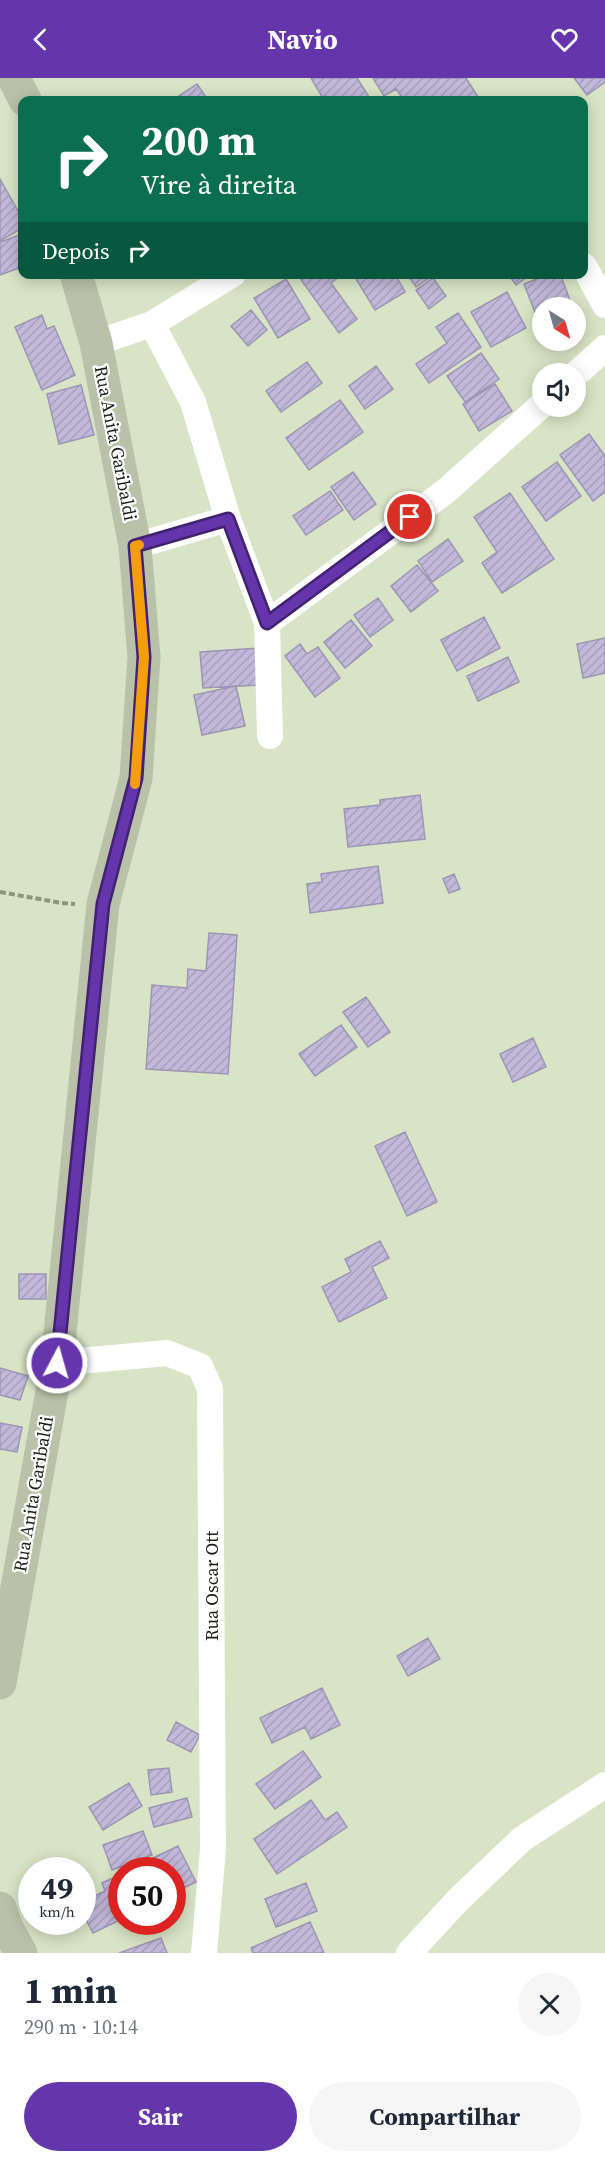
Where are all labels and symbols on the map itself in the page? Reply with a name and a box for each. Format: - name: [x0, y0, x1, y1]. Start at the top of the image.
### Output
- north arrow: [532, 297, 586, 351]
- street label: Rua Anita Garibaldi: [89, 363, 143, 523]
- pin: [384, 491, 435, 542]
- position arrow: [25, 1331, 89, 1395]
- street label: Rua Anita Garibaldi: [7, 1414, 59, 1574]
- street label: Rua Oscar Ott: [199, 1531, 224, 1641]
- speed limit sign: 50: [108, 1857, 186, 1935]

